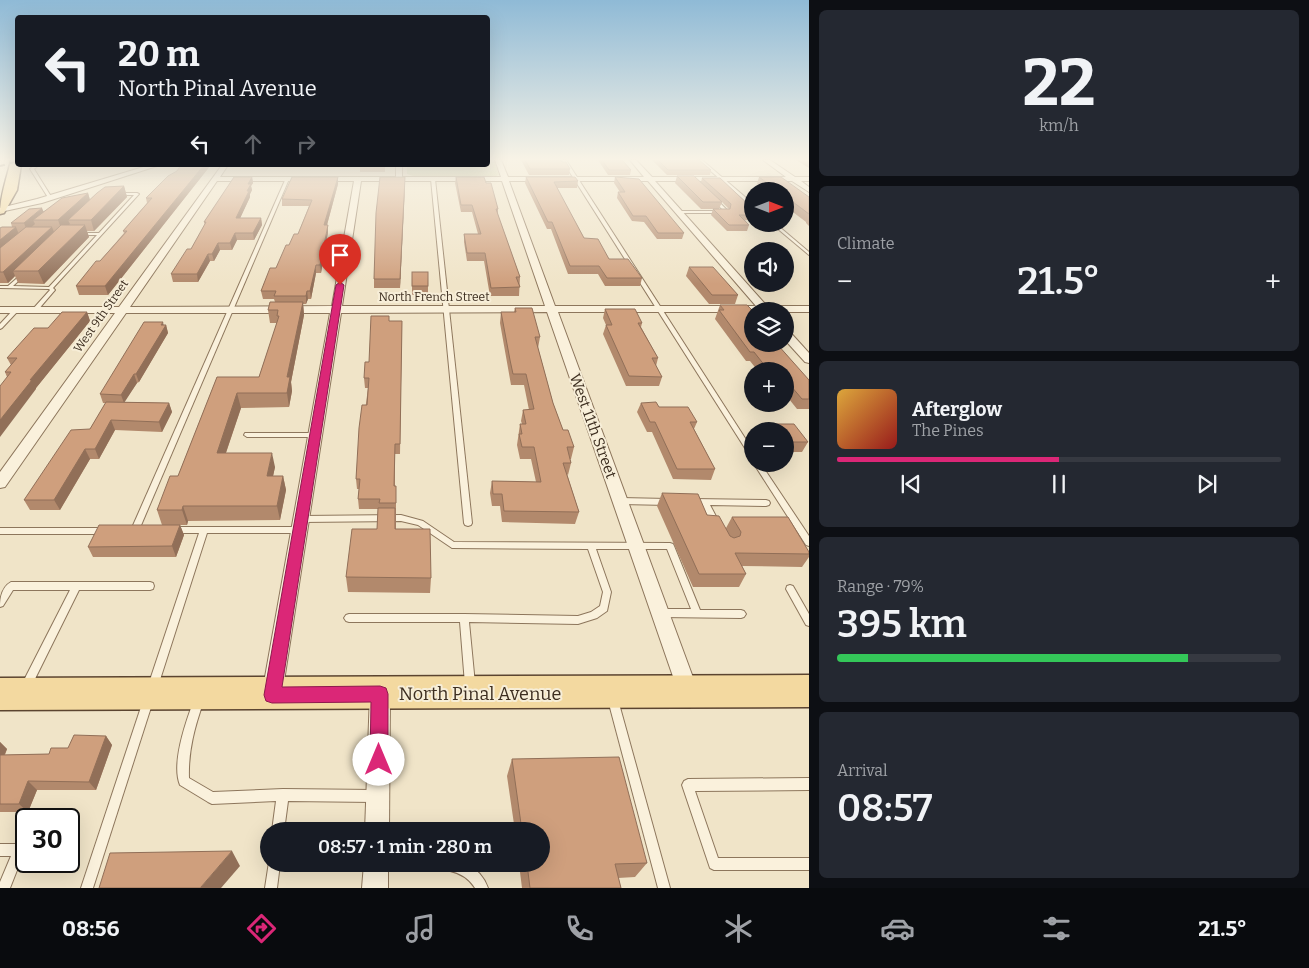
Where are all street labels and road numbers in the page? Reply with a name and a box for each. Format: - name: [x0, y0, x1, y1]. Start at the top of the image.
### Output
- street label: West 9th Street: [71, 276, 132, 355]
- street label: North French Street: [378, 290, 490, 304]
- street label: West 11th Street: [566, 371, 620, 481]
- street label: North Pinal Avenue: [399, 683, 561, 705]

